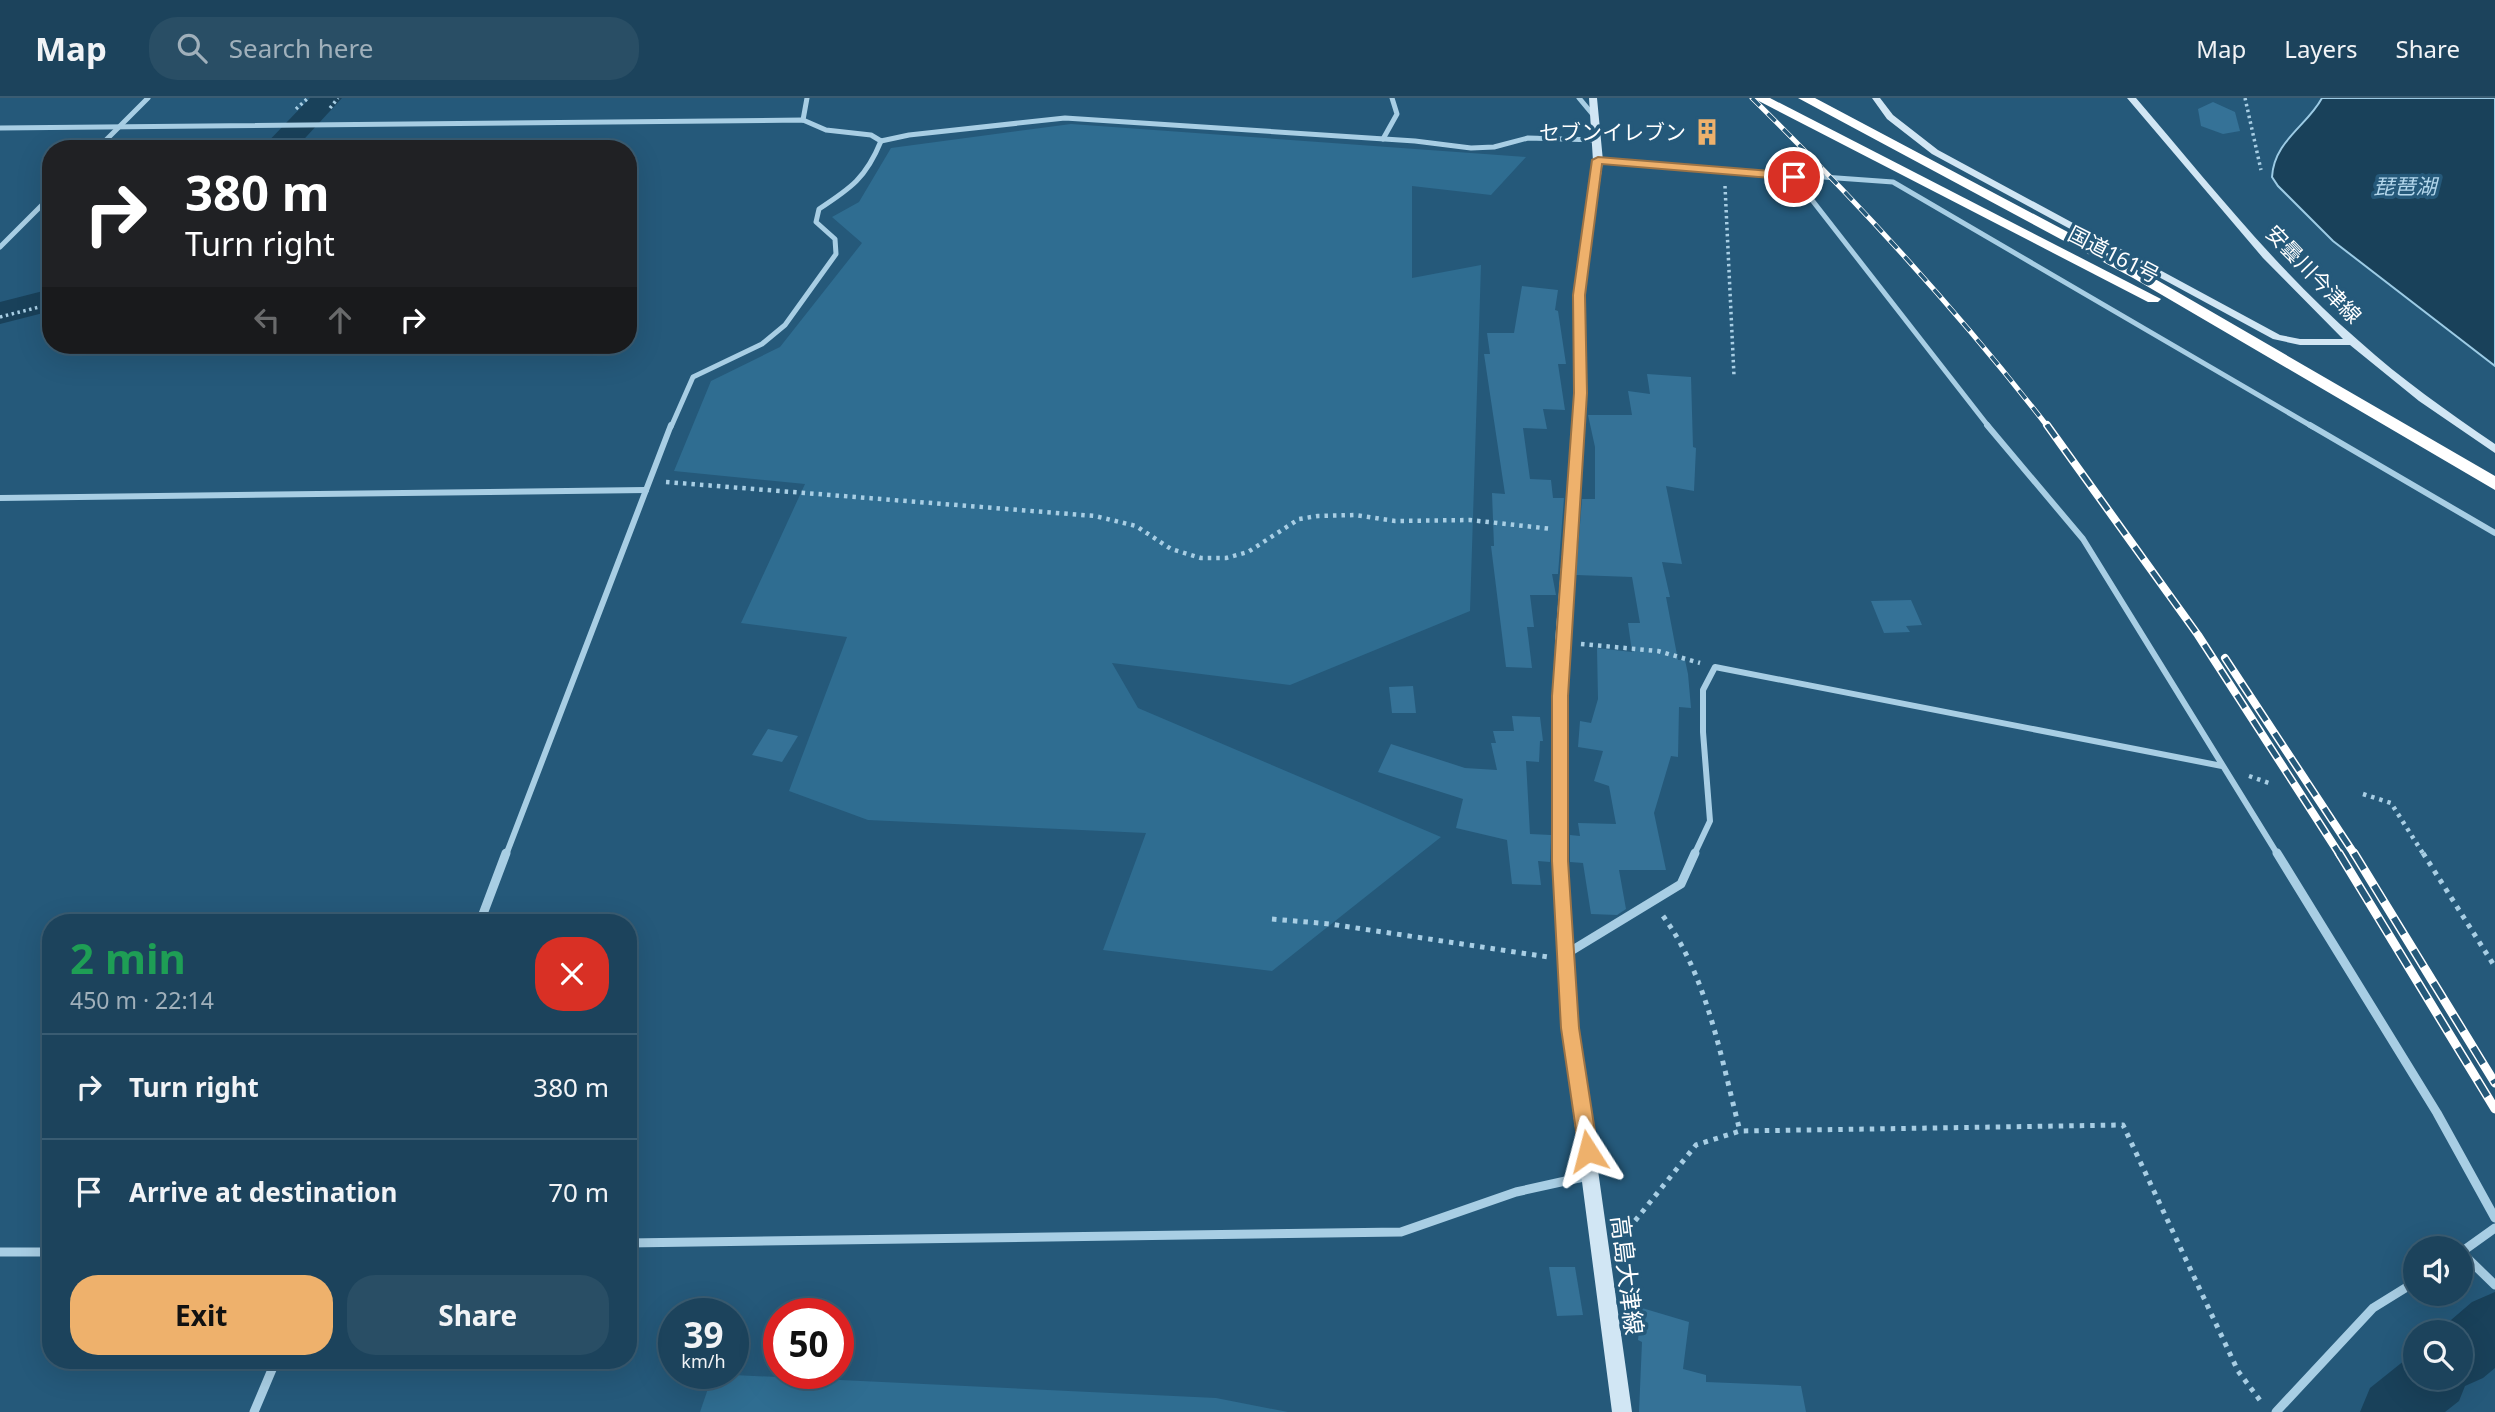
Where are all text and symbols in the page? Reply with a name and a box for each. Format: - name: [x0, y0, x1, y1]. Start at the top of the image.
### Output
- search box: [149, 17, 639, 80]
- text: Map: [35, 26, 107, 71]
- icon: search: [173, 29, 211, 67]
- text: Search here: [229, 30, 373, 66]
- text: Map: [2196, 32, 2246, 65]
- text: Layers: [2284, 32, 2358, 65]
- text: Share: [2396, 32, 2460, 65]
- building icon: セブンイレブン: [1692, 117, 1722, 147]
- place label: セブンイレブン: [1539, 118, 1686, 146]
- pin: [1764, 147, 1824, 207]
- icon: arrive: [1775, 158, 1813, 196]
- text: 380 m: [185, 159, 330, 225]
- icon: right: [70, 168, 161, 259]
- water label: 琵琶湖: [2374, 172, 2439, 200]
- street label: 国道161号: [2064, 219, 2164, 289]
- street label: 安曇川今津線: [2260, 219, 2368, 329]
- text: Turn right: [185, 222, 335, 265]
- icon: left: [248, 301, 286, 339]
- icon: ahead: [321, 301, 359, 339]
- icon: right: [394, 301, 432, 339]
- text: 2 min: [70, 929, 186, 986]
- button: close: [535, 937, 609, 1011]
- text: 450 m · 22:14: [70, 984, 214, 1016]
- icon: right: [70, 1068, 108, 1106]
- text: Turn right: [129, 1069, 259, 1105]
- text: 380 m: [533, 1069, 609, 1105]
- position arrow: [1551, 1114, 1625, 1188]
- icon: arrive: [70, 1173, 108, 1211]
- text: Arrive at destination: [129, 1174, 398, 1210]
- text: 70 m: [548, 1174, 609, 1210]
- street label: 高島大津線: [1604, 1213, 1652, 1337]
- map controls: [2403, 1236, 2473, 1390]
- button: sound: [2403, 1236, 2473, 1306]
- button: Exit: [70, 1275, 333, 1355]
- button: Share: [347, 1275, 609, 1355]
- speed limit sign: 50: [763, 1298, 854, 1389]
- text: 39: [683, 1311, 724, 1358]
- button: search: [2403, 1320, 2473, 1390]
- text: km/h: [681, 1349, 726, 1373]

